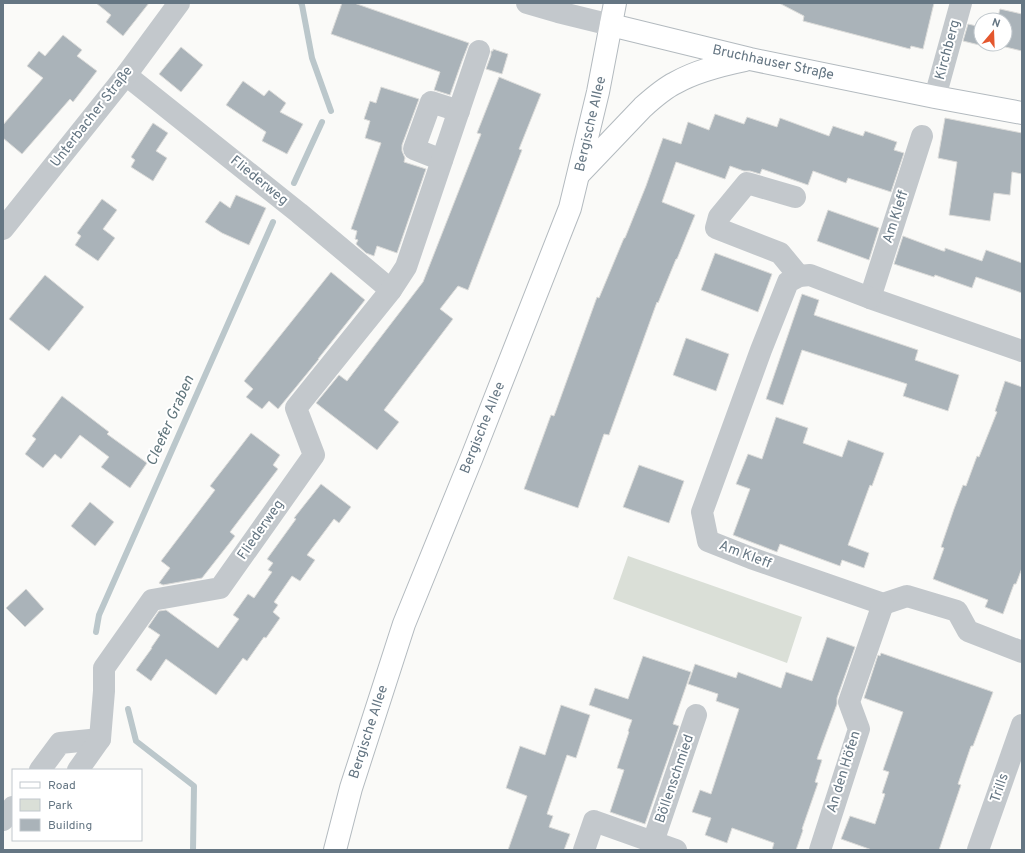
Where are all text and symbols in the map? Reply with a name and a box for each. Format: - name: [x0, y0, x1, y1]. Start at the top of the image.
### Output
- north arrow: [973, 12, 1013, 52]
- text: N: [990, 16, 1002, 31]
- street label: Kirchberg: [932, 18, 964, 82]
- street label: Bruchhauser Straße: [711, 42, 835, 84]
- street label: Unterbacher Straße: [47, 63, 137, 171]
- street label: Bergische Allee: [572, 75, 610, 173]
- street label: Fliederweg: [227, 153, 291, 209]
- street label: Am Kleff: [879, 188, 913, 246]
- water label: Cleefer Graben: [143, 373, 199, 469]
- street label: Bergische Allee: [457, 380, 509, 476]
- street label: Fliederweg: [234, 497, 288, 563]
- street label: Am Kleff: [716, 537, 774, 573]
- street label: Bergische Allee: [346, 683, 392, 781]
- street label: An den Höfen: [823, 729, 865, 815]
- street label: Böllenschmied: [652, 733, 698, 825]
- legend: [12, 769, 142, 841]
- street label: Trills: [987, 771, 1013, 805]
- text: Road: [48, 778, 76, 794]
- text: Park: [48, 798, 73, 814]
- text: Building: [48, 818, 92, 834]

